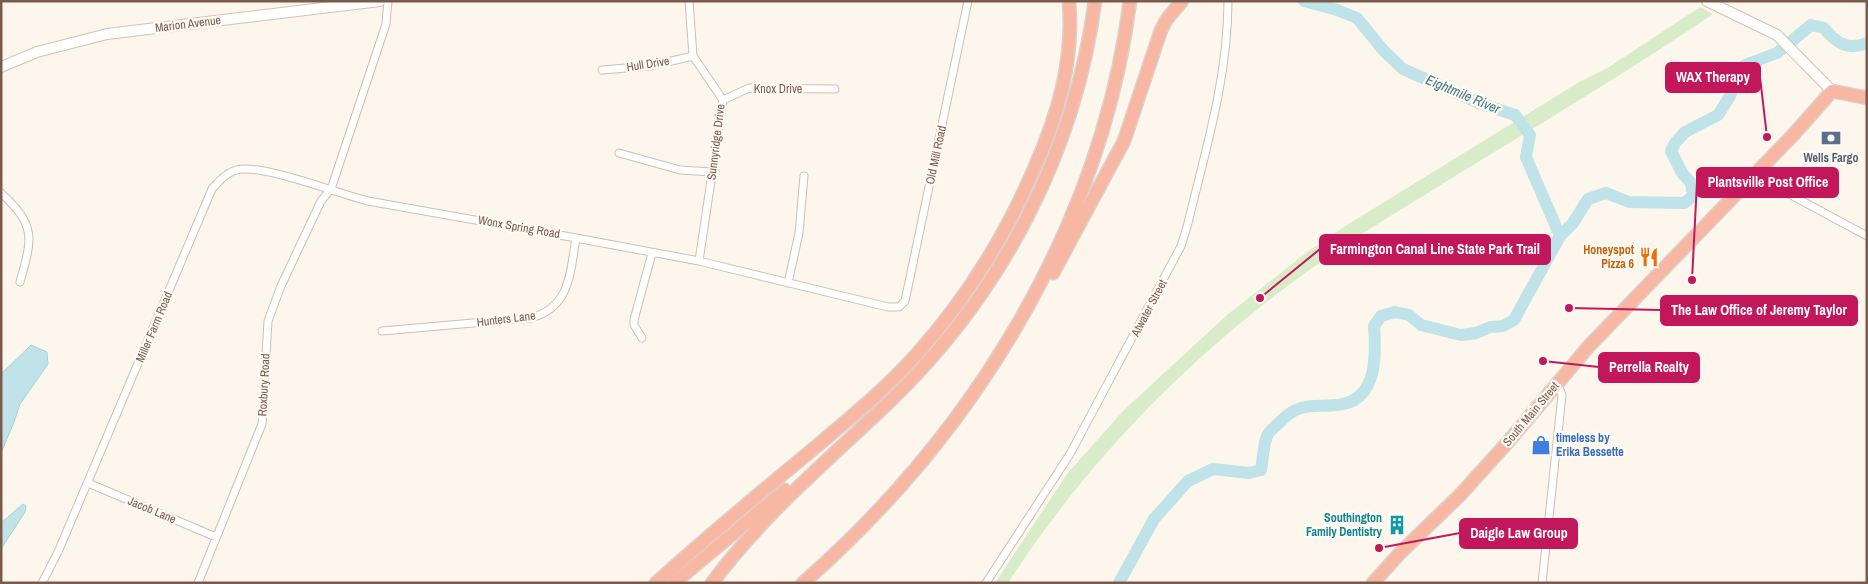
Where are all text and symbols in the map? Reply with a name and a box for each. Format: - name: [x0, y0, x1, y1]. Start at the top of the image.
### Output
- street label: Marion Avenue: [154, 12, 222, 36]
- street label: Hull Drive: [625, 53, 671, 75]
- callout: WAX Therapy: [1666, 63, 1760, 92]
- text: WAX Therapy: [1676, 68, 1751, 86]
- water label: Eightmile River: [1423, 70, 1504, 118]
- street label: Knox Drive: [754, 81, 802, 97]
- street label: Sunnyridge Drive: [703, 103, 729, 181]
- street label: Old Mill Road: [922, 124, 950, 186]
- bank icon: Wells Fargo: [1820, 127, 1842, 149]
- place label: Wells Fargo: [1803, 150, 1859, 166]
- callout: Plantsville Post Office: [1697, 168, 1838, 197]
- text: Plantsville Post Office: [1708, 173, 1828, 191]
- street label: Wonx Spring Road: [477, 212, 561, 242]
- callout: Farmington Canal Line State Park Trail: [1320, 235, 1550, 264]
- text: Farmington Canal Line State Park Trail: [1330, 240, 1540, 258]
- place label: Honeyspot Pizza 6: [1583, 242, 1635, 272]
- restaurant icon: Honeyspot Pizza 6: [1638, 246, 1660, 268]
- street label: Atwater Street: [1127, 276, 1171, 340]
- street label: Miller Farm Road: [132, 289, 176, 365]
- callout: The Law Office of Jeremy Taylor: [1661, 296, 1857, 325]
- text: The Law Office of Jeremy Taylor: [1671, 301, 1847, 319]
- street label: Hunters Lane: [476, 307, 536, 331]
- street label: Roxbury Road: [254, 353, 274, 417]
- callout: Perrella Realty: [1599, 353, 1699, 382]
- text: Perrella Realty: [1609, 358, 1689, 376]
- street label: South Main Street: [1499, 378, 1563, 450]
- place label: timeless by Erika Bessette: [1556, 430, 1624, 460]
- shop icon: timeless by Erika Bessette: [1530, 434, 1552, 456]
- street label: Jacob Lane: [125, 493, 179, 527]
- place label: Southington Family Dentistry: [1306, 510, 1383, 540]
- building icon: Southington Family Dentistry: [1386, 514, 1408, 536]
- callout: Daigle Law Group: [1460, 519, 1577, 548]
- text: Daigle Law Group: [1470, 524, 1568, 542]

